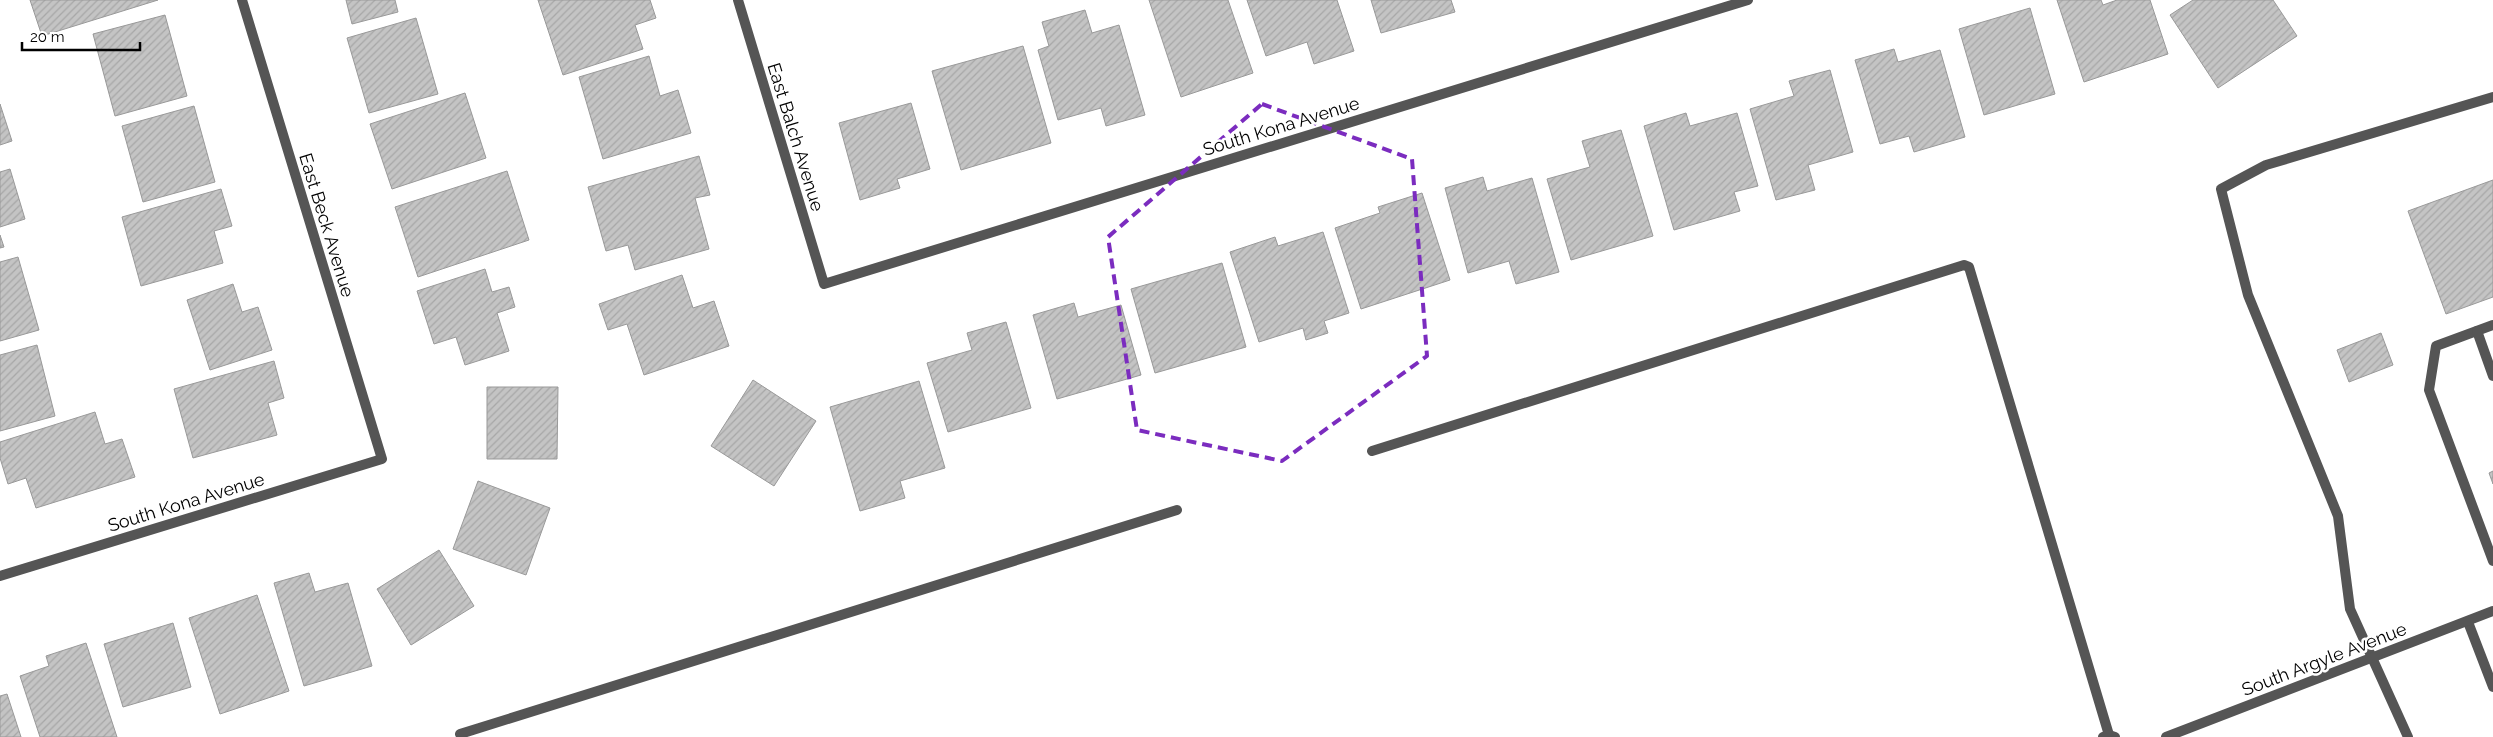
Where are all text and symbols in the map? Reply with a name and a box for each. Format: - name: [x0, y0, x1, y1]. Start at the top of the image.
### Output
- scale bar: [22, 20, 140, 52]
- text: 20 m: [30, 28, 65, 46]
- street label: East Balch Avenue: [763, 60, 829, 214]
- street label: South Kona Avenue: [1200, 92, 1362, 160]
- street label: East Beck Avenue: [295, 151, 359, 300]
- street label: South Kona Avenue: [105, 468, 267, 536]
- street label: South Argyle Avenue: [2239, 618, 2410, 700]

